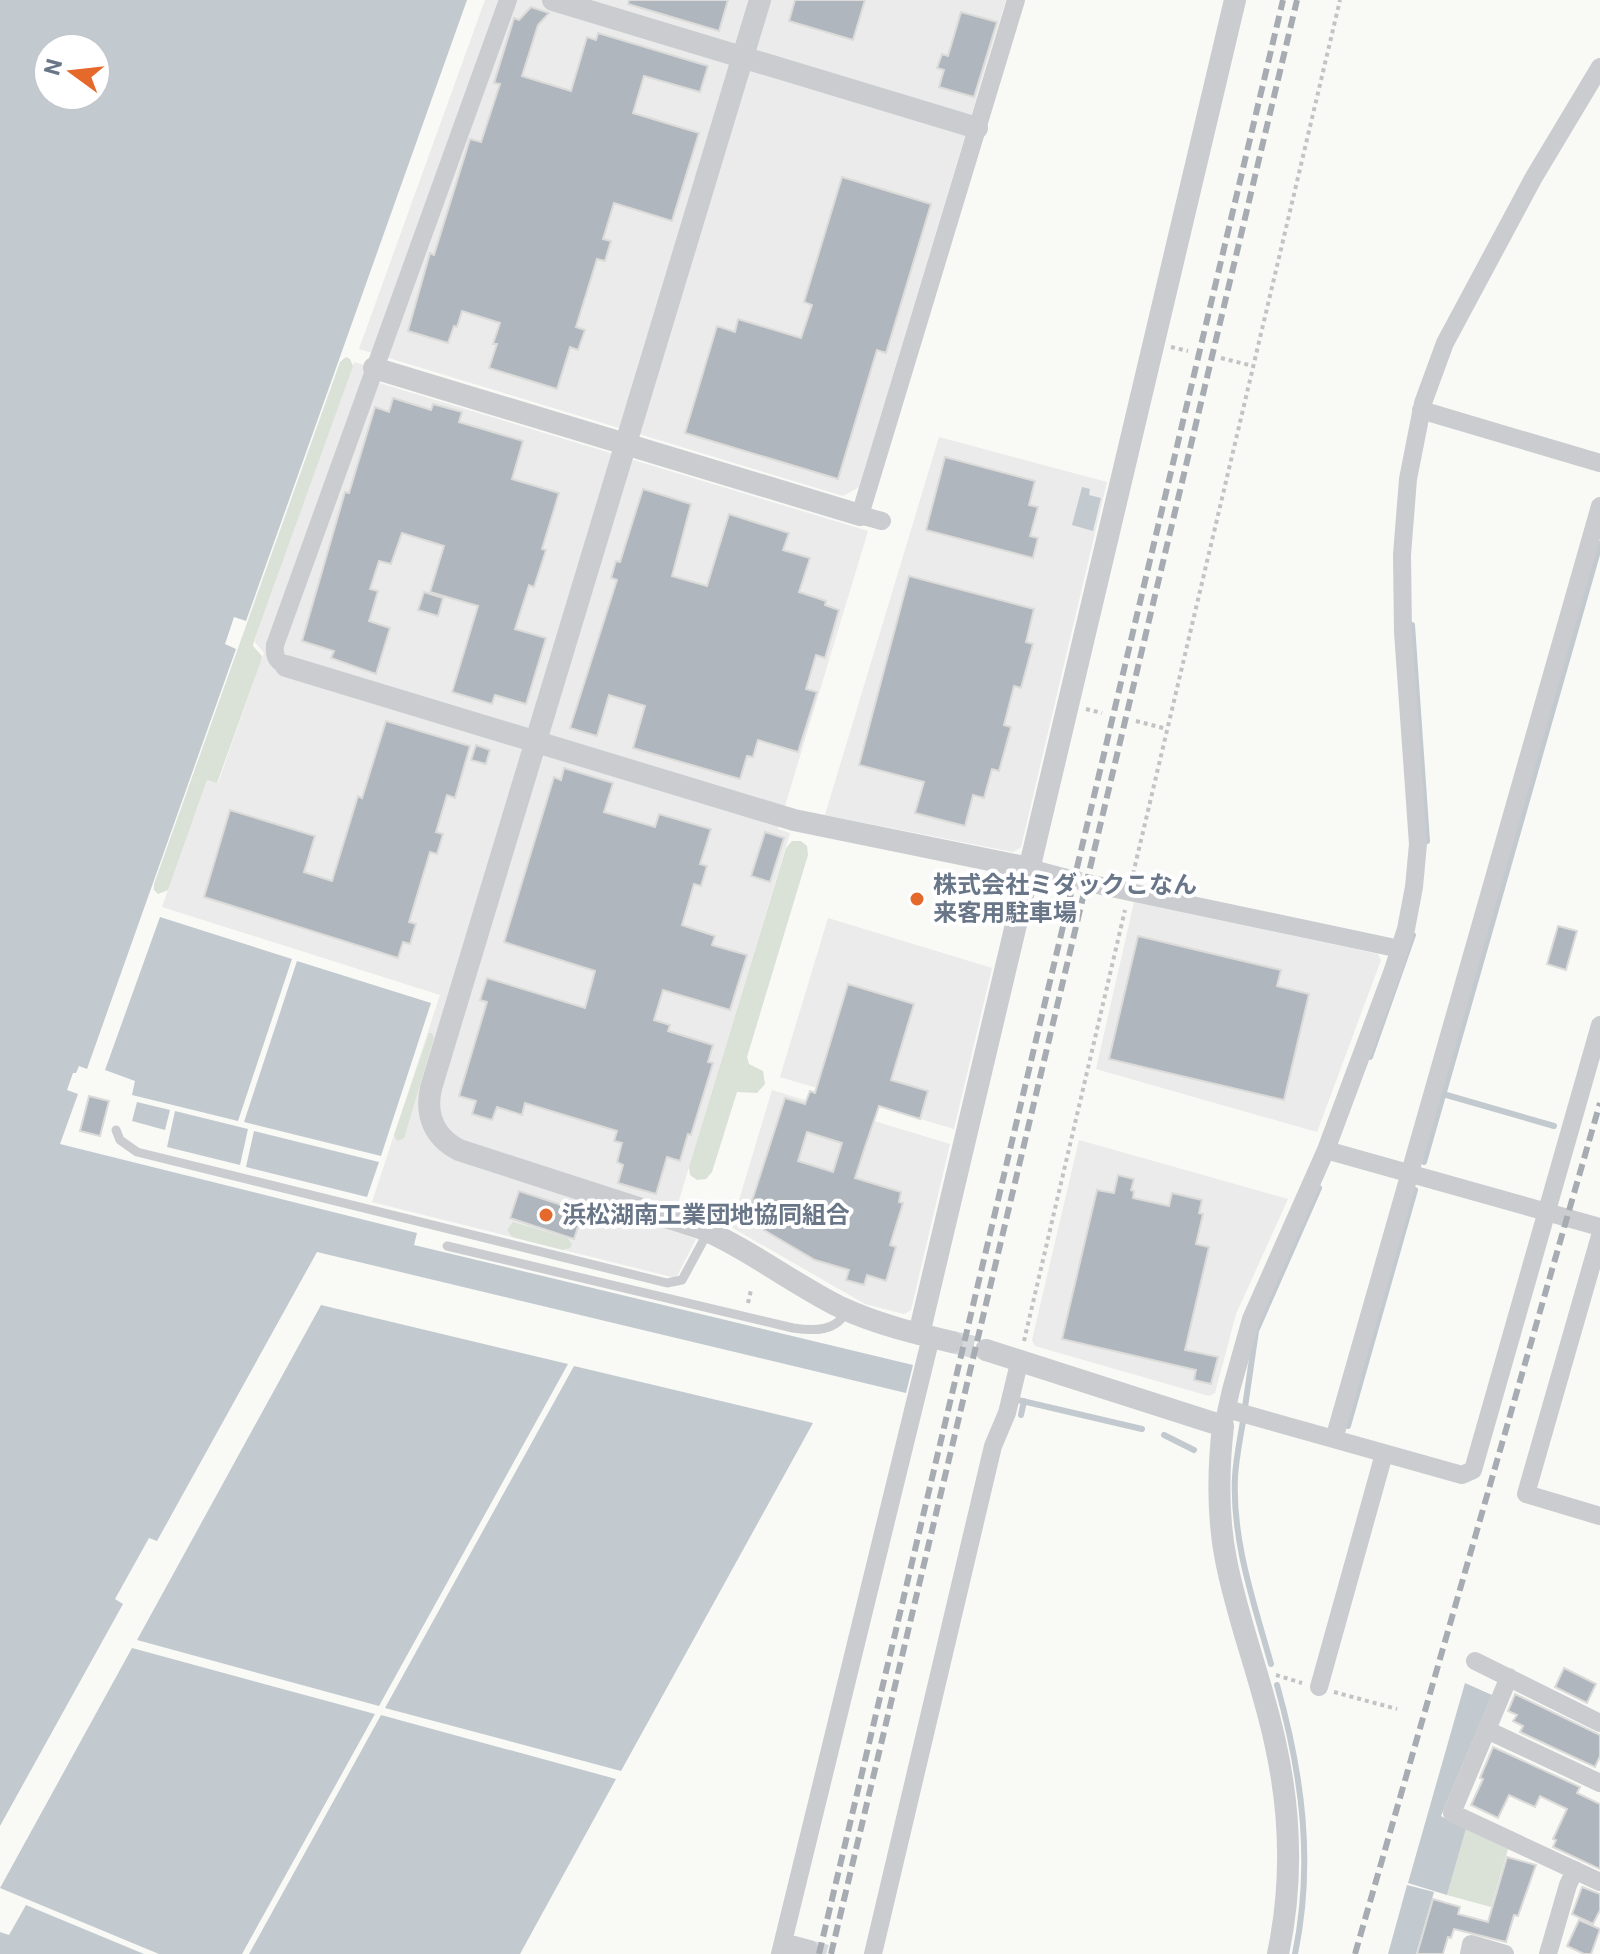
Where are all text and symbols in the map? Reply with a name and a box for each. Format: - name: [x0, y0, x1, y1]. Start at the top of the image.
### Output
- north arrow: [32, 32, 112, 112]
- text: N: [39, 56, 67, 78]
- place label: 株式会社ミダックこなん 来客用駐車場: [933, 871, 1197, 927]
- marker: 株式会社ミダックこなん 来客用駐車場: [908, 890, 926, 908]
- place label: 浜松湖南工業団地協同組合: [562, 1201, 850, 1229]
- marker: 浜松湖南工業団地協同組合: [537, 1206, 555, 1224]

